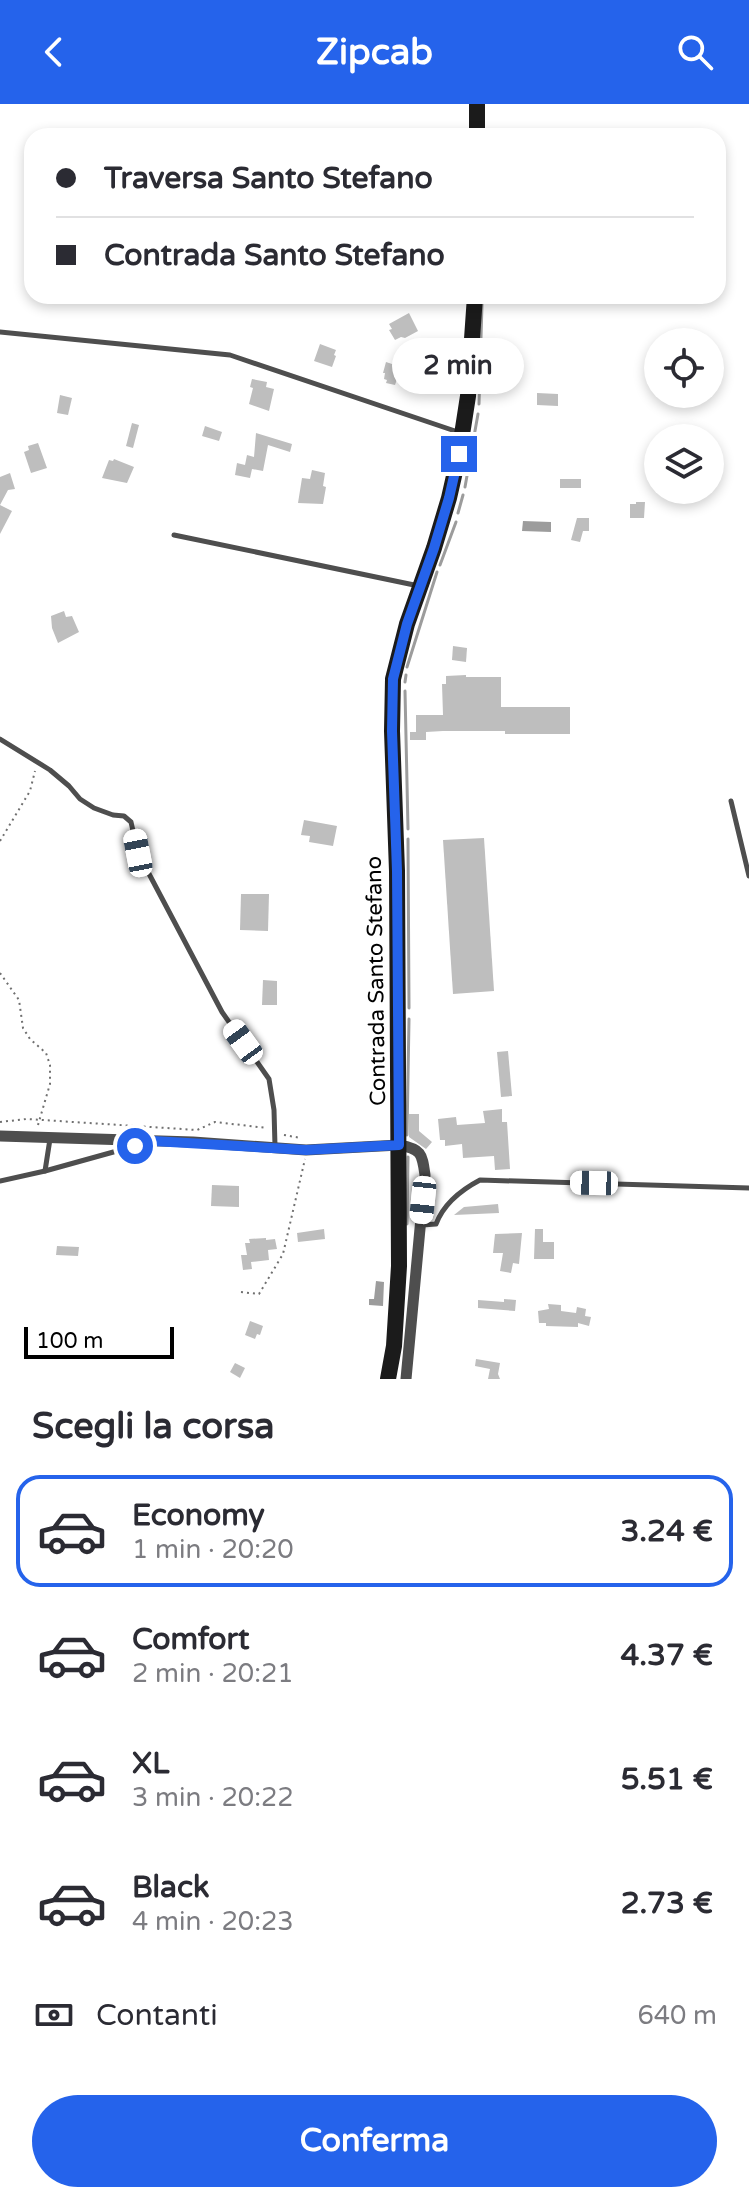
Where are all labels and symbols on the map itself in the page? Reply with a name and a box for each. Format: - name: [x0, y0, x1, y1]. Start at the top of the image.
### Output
- callout: 2 min: [393, 338, 525, 394]
- route end: [441, 436, 477, 472]
- car: [122, 827, 154, 879]
- street label: Contrada Santo Stefano: [361, 856, 391, 1106]
- car: [219, 1016, 267, 1068]
- route start: [117, 1128, 153, 1164]
- car: [570, 1171, 618, 1195]
- car: [409, 1175, 437, 1225]
- scale bar: [24, 1323, 174, 1359]

